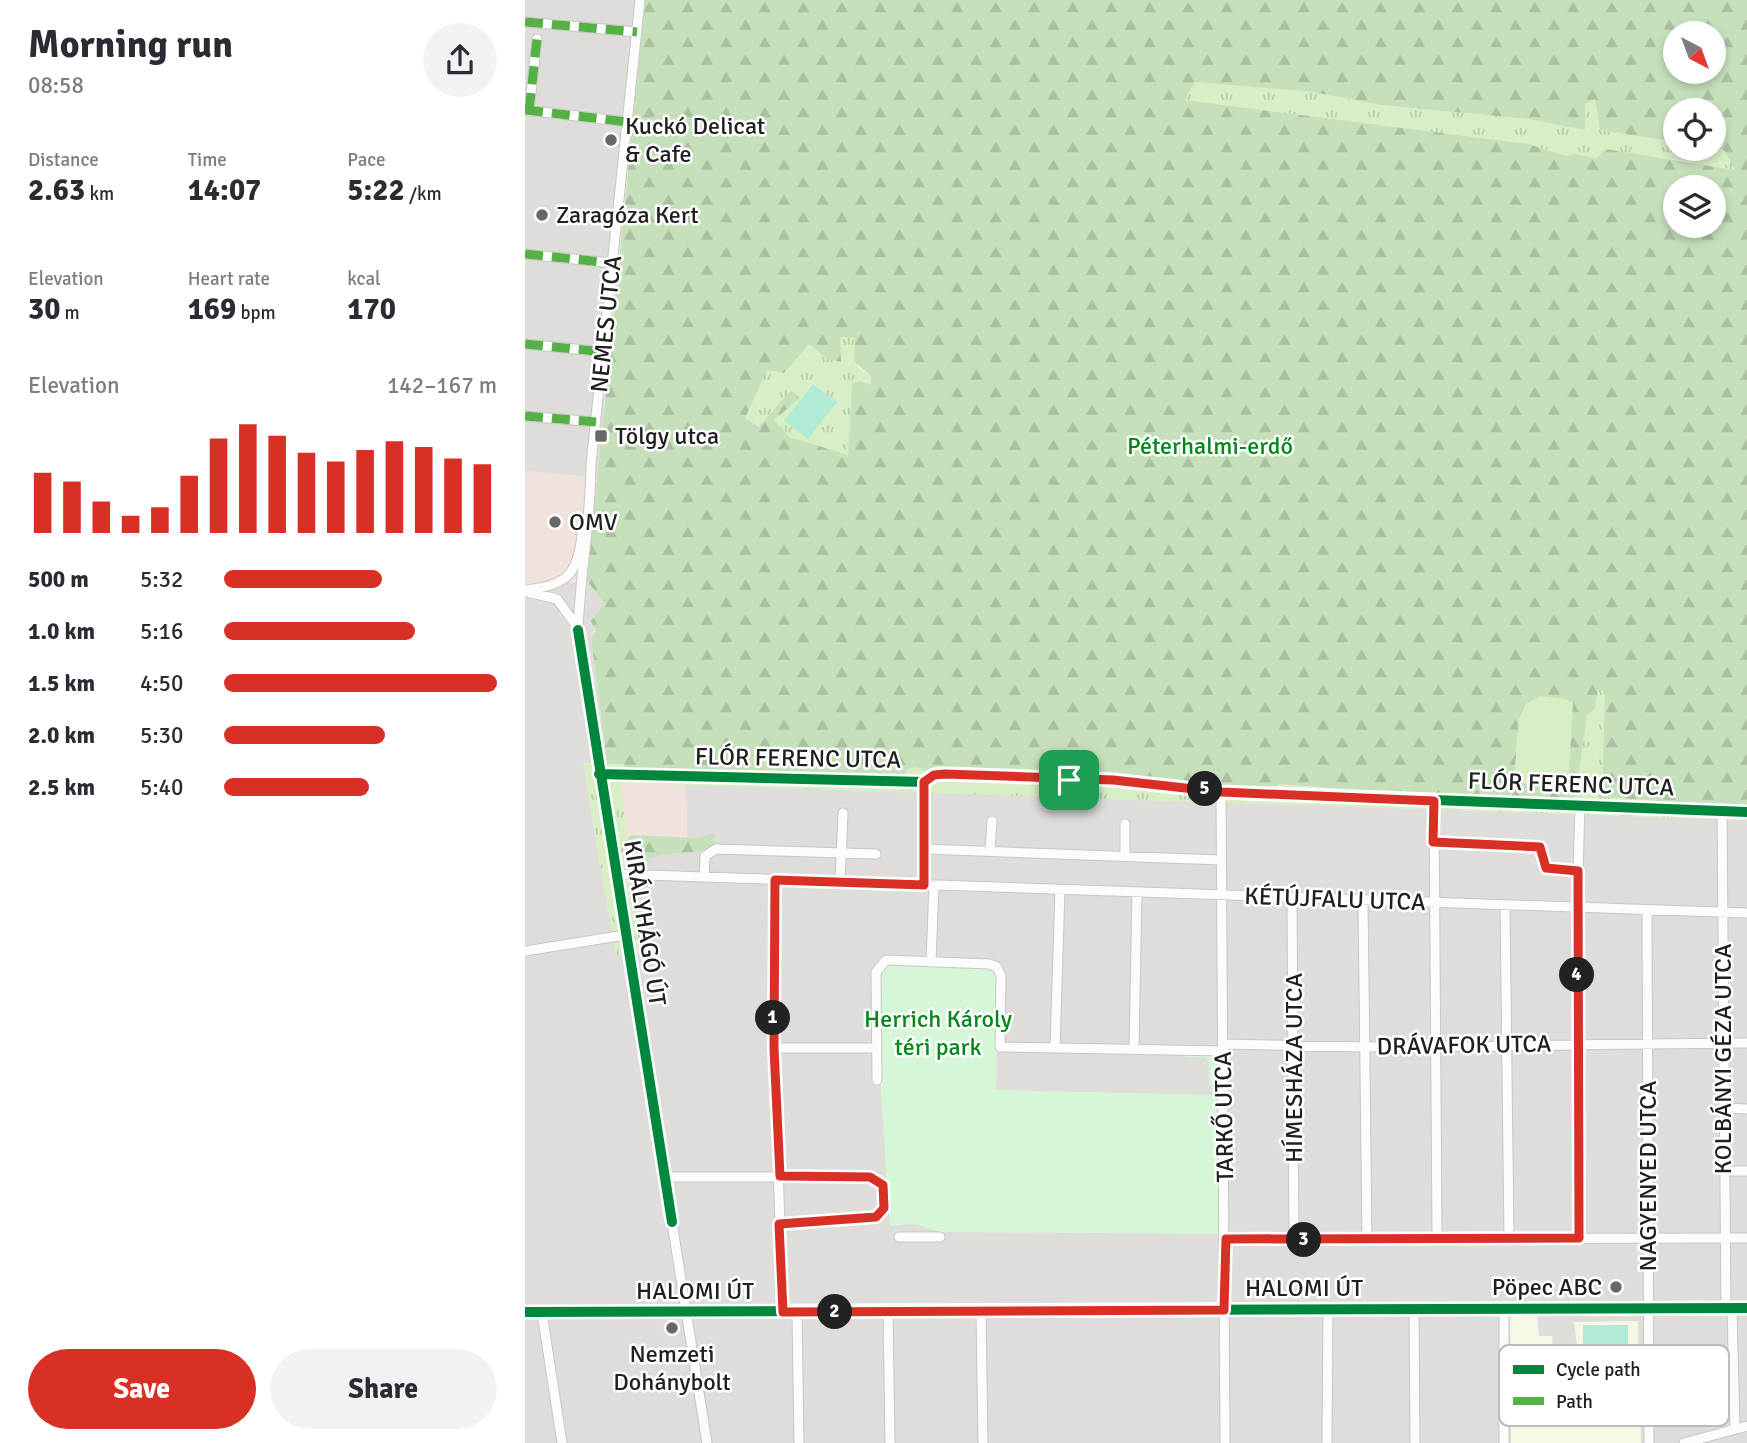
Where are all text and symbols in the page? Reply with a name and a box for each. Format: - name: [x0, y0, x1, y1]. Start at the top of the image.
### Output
- text: Morning run: [28, 21, 233, 68]
- north arrow: [1663, 21, 1725, 84]
- map controls: [1663, 21, 1726, 238]
- button: share: [423, 23, 497, 97]
- text: 08:58: [28, 71, 84, 100]
- button: locate: [1663, 98, 1726, 161]
- place label: Kuckó Delicat & Cafe: [625, 111, 765, 169]
- marker: Kuckó Delicat & Cafe: [603, 132, 619, 148]
- text: Distance: [28, 148, 99, 172]
- text: Time: [188, 148, 227, 172]
- text: Pace: [347, 148, 386, 172]
- text: 2.63: [28, 172, 85, 209]
- text: 14:07: [188, 172, 261, 209]
- text: 5:22: [347, 172, 405, 209]
- button: layers: [1663, 175, 1726, 238]
- text: km: [85, 182, 114, 206]
- text: /km: [405, 182, 442, 206]
- place label: Zaragóza Kert: [556, 200, 699, 230]
- marker: Zaragóza Kert: [534, 207, 550, 223]
- street label: NEMES UTCA: [584, 254, 628, 394]
- text: Elevation: [28, 267, 104, 291]
- text: Heart rate: [188, 267, 270, 291]
- text: kcal: [347, 267, 381, 291]
- text: 30: [28, 291, 60, 328]
- text: 169: [188, 291, 236, 328]
- text: 170: [347, 291, 396, 328]
- text: m: [60, 301, 80, 325]
- text: bpm: [236, 301, 276, 325]
- text: Elevation: [28, 371, 120, 400]
- text: 142–167 m: [387, 371, 497, 400]
- place label: Tölgy utca: [615, 421, 719, 451]
- marker: Tölgy utca: [593, 428, 609, 444]
- park label: Péterhalmi-erdő: [1127, 431, 1293, 461]
- place label: OMV: [569, 507, 618, 537]
- marker: OMV: [547, 514, 563, 530]
- text: 500 m: [28, 565, 89, 594]
- text: 5:32: [140, 565, 183, 594]
- text: 1.0 km: [28, 617, 95, 646]
- text: 5:16: [140, 617, 183, 646]
- text: 1.5 km: [28, 669, 95, 698]
- text: 4:50: [140, 669, 183, 698]
- text: 2.0 km: [28, 721, 95, 750]
- text: 5:30: [140, 721, 183, 750]
- street label: FLÓR FERENC UTCA: [695, 741, 902, 775]
- pin: [1039, 750, 1099, 810]
- icon: arrive: [1050, 761, 1088, 799]
- street label: FLÓR FERENC UTCA: [1467, 765, 1675, 803]
- pin: 5: [1187, 772, 1223, 806]
- text: 2.5 km: [28, 773, 95, 802]
- text: 5:40: [140, 773, 183, 802]
- text: 5: [1199, 776, 1210, 800]
- street label: KIRÁLYHÁGÓ ÚT: [617, 838, 673, 1008]
- street label: KÉTÚJFALU UTCA: [1244, 881, 1426, 917]
- street label: KOLBÁNYI GÉZA UTCA: [1708, 943, 1738, 1174]
- pin: 4: [1559, 958, 1595, 992]
- text: 4: [1571, 962, 1582, 986]
- street label: HÍMESHÁZA UTCA: [1279, 973, 1309, 1163]
- pin: 1: [755, 1000, 791, 1036]
- park label: Herrich Károly téri park: [864, 1004, 1012, 1062]
- text: 1: [767, 1005, 778, 1029]
- street label: DRÁVAFOK UTCA: [1376, 1028, 1552, 1062]
- street label: TARKŐ UTCA: [1208, 1051, 1240, 1183]
- street label: NAGYENYED UTCA: [1633, 1080, 1663, 1271]
- pin: 3: [1287, 1222, 1321, 1258]
- text: 3: [1298, 1227, 1309, 1251]
- place label: Pöpec ABC: [1492, 1272, 1602, 1302]
- street label: HALOMI ÚT: [1245, 1273, 1363, 1303]
- street label: HALOMI ÚT: [636, 1276, 754, 1306]
- marker: Pöpec ABC: [1608, 1279, 1624, 1295]
- pin: 2: [817, 1294, 853, 1330]
- text: 2: [829, 1299, 840, 1323]
- marker: Nemzeti Dohánybolt: [664, 1320, 680, 1336]
- place label: Nemzeti Dohánybolt: [613, 1339, 731, 1397]
- legend: [1499, 1345, 1729, 1426]
- button: Save: [28, 1349, 256, 1429]
- button: Share: [270, 1349, 497, 1429]
- text: Cycle path: [1556, 1358, 1641, 1382]
- text: Path: [1556, 1390, 1593, 1414]

